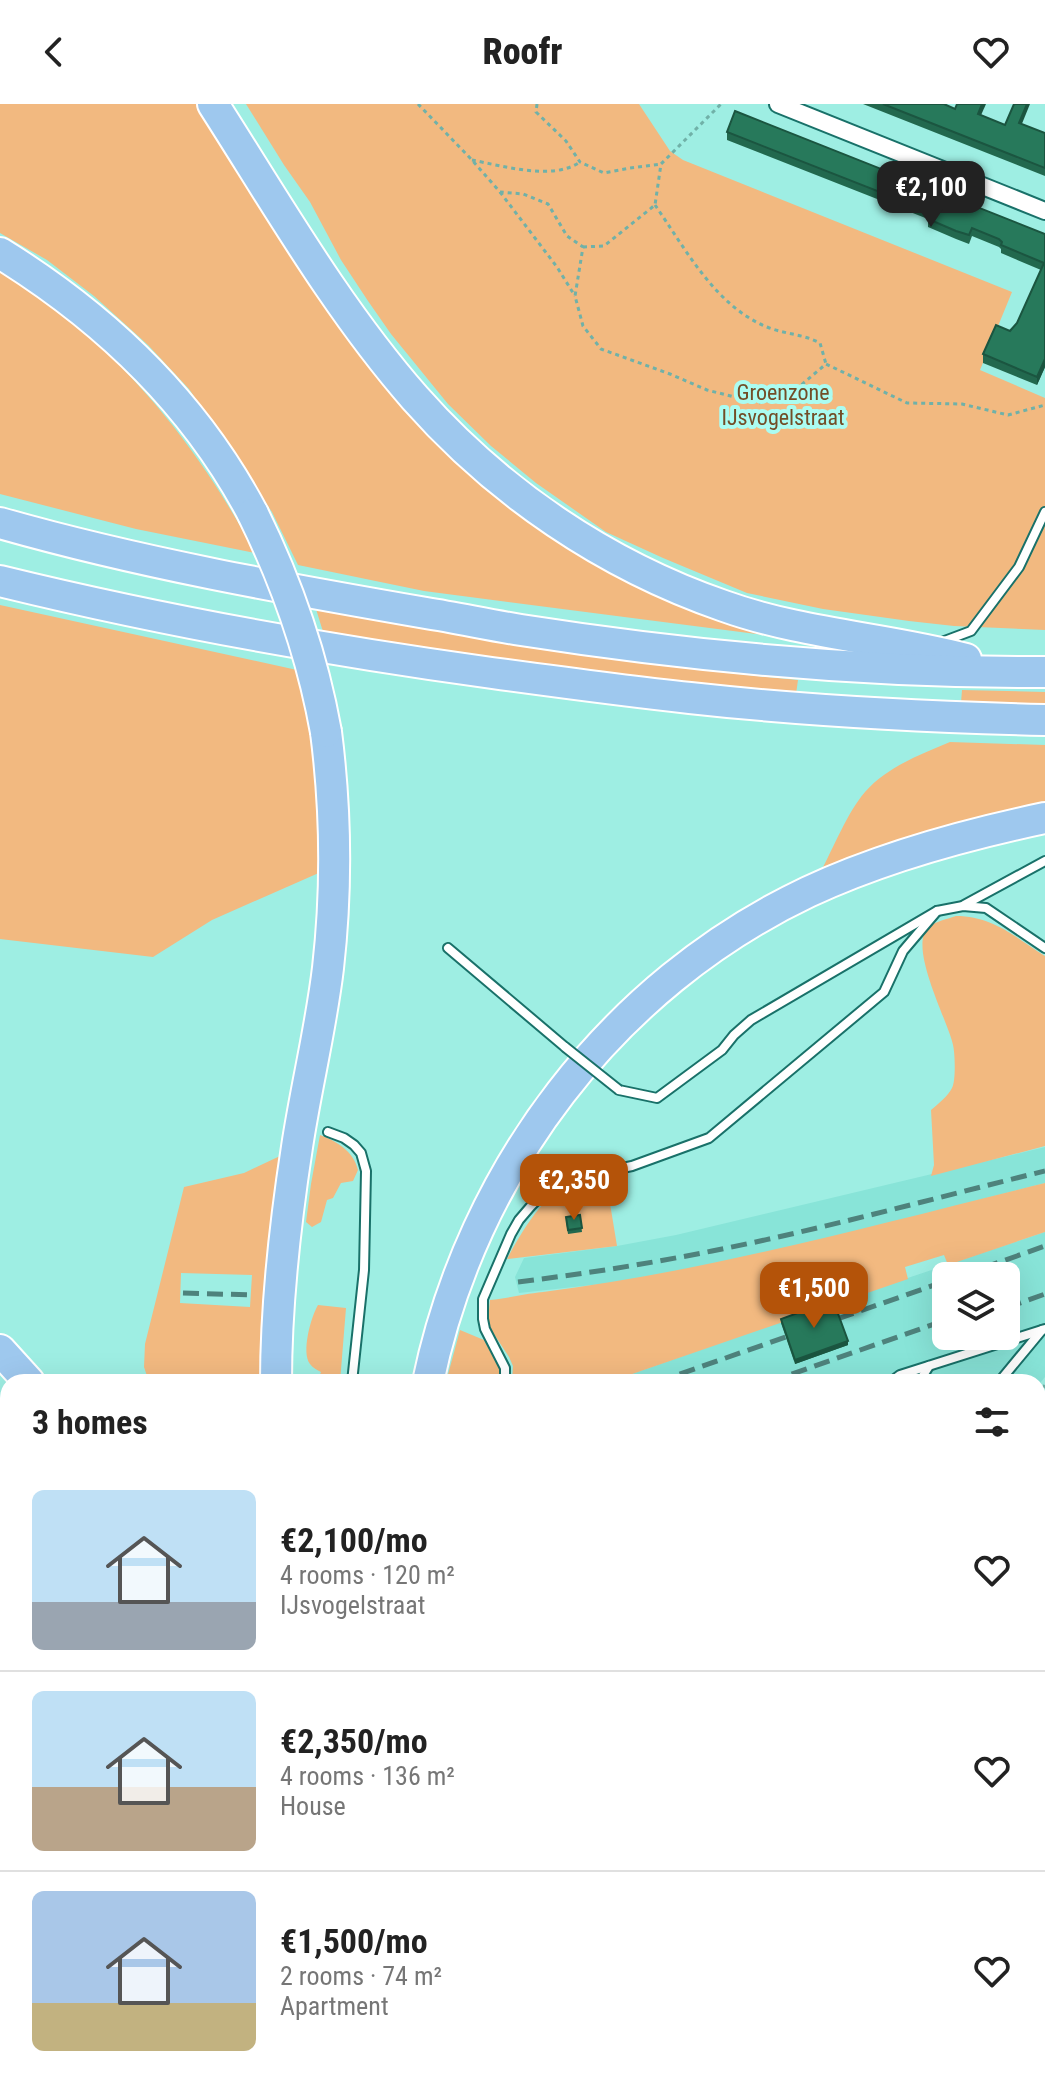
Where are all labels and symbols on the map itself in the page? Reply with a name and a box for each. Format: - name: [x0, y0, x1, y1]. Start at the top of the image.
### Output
- pin: €2,100: [866, 161, 996, 229]
- park label: Groenzone IJsvogelstraat: [721, 380, 845, 430]
- pin: €2,350: [509, 1154, 639, 1222]
- pin: €1,500: [749, 1262, 879, 1330]

